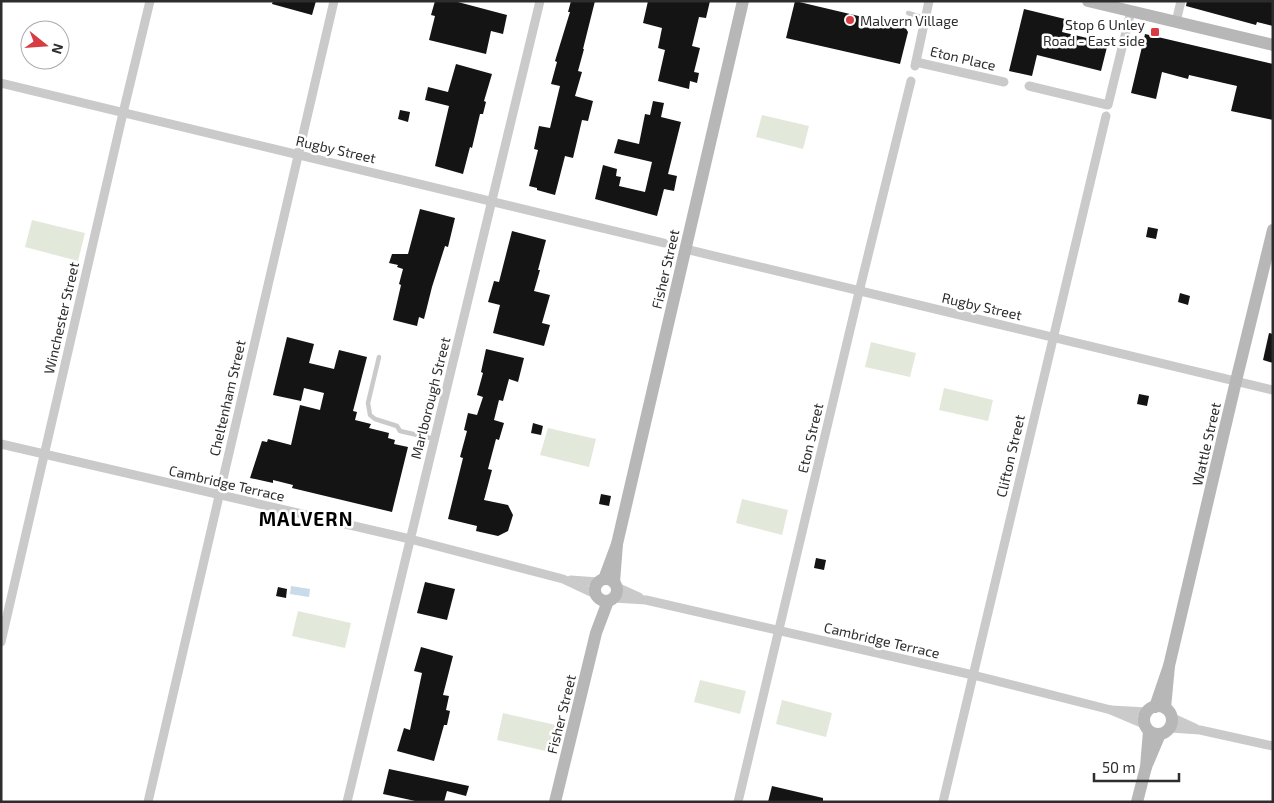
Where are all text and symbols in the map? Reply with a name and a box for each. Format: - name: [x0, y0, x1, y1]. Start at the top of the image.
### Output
- place label: Malvern Village: [860, 12, 958, 29]
- marker: Malvern Village: [844, 14, 856, 26]
- place label: Stop 6 Unley Road - East side: [1043, 16, 1146, 49]
- north arrow: [20, 20, 70, 70]
- marker: Stop 6 Unley Road - East side: [1149, 26, 1161, 38]
- text: N: [48, 42, 68, 56]
- street label: Eton Place: [929, 42, 997, 74]
- street label: Rugby Street: [294, 132, 378, 166]
- street label: Fisher Street: [648, 228, 682, 310]
- street label: Winchester Street: [40, 260, 82, 376]
- street label: Rugby Street: [940, 289, 1024, 323]
- street label: Marlborough Street: [407, 335, 453, 461]
- street label: Cheltenham Street: [205, 338, 249, 458]
- street label: Eton Street: [794, 401, 826, 475]
- street label: Wattle Street: [1188, 401, 1224, 487]
- street label: Clifton Street: [992, 413, 1028, 499]
- street label: Cambridge Terrace: [167, 461, 287, 505]
- district label: MALVERN: [259, 507, 353, 530]
- street label: Cambridge Terrace: [822, 618, 942, 662]
- street label: Fisher Street: [543, 673, 579, 755]
- scale bar: [1094, 750, 1179, 782]
- text: 50 m: [1102, 758, 1136, 776]

